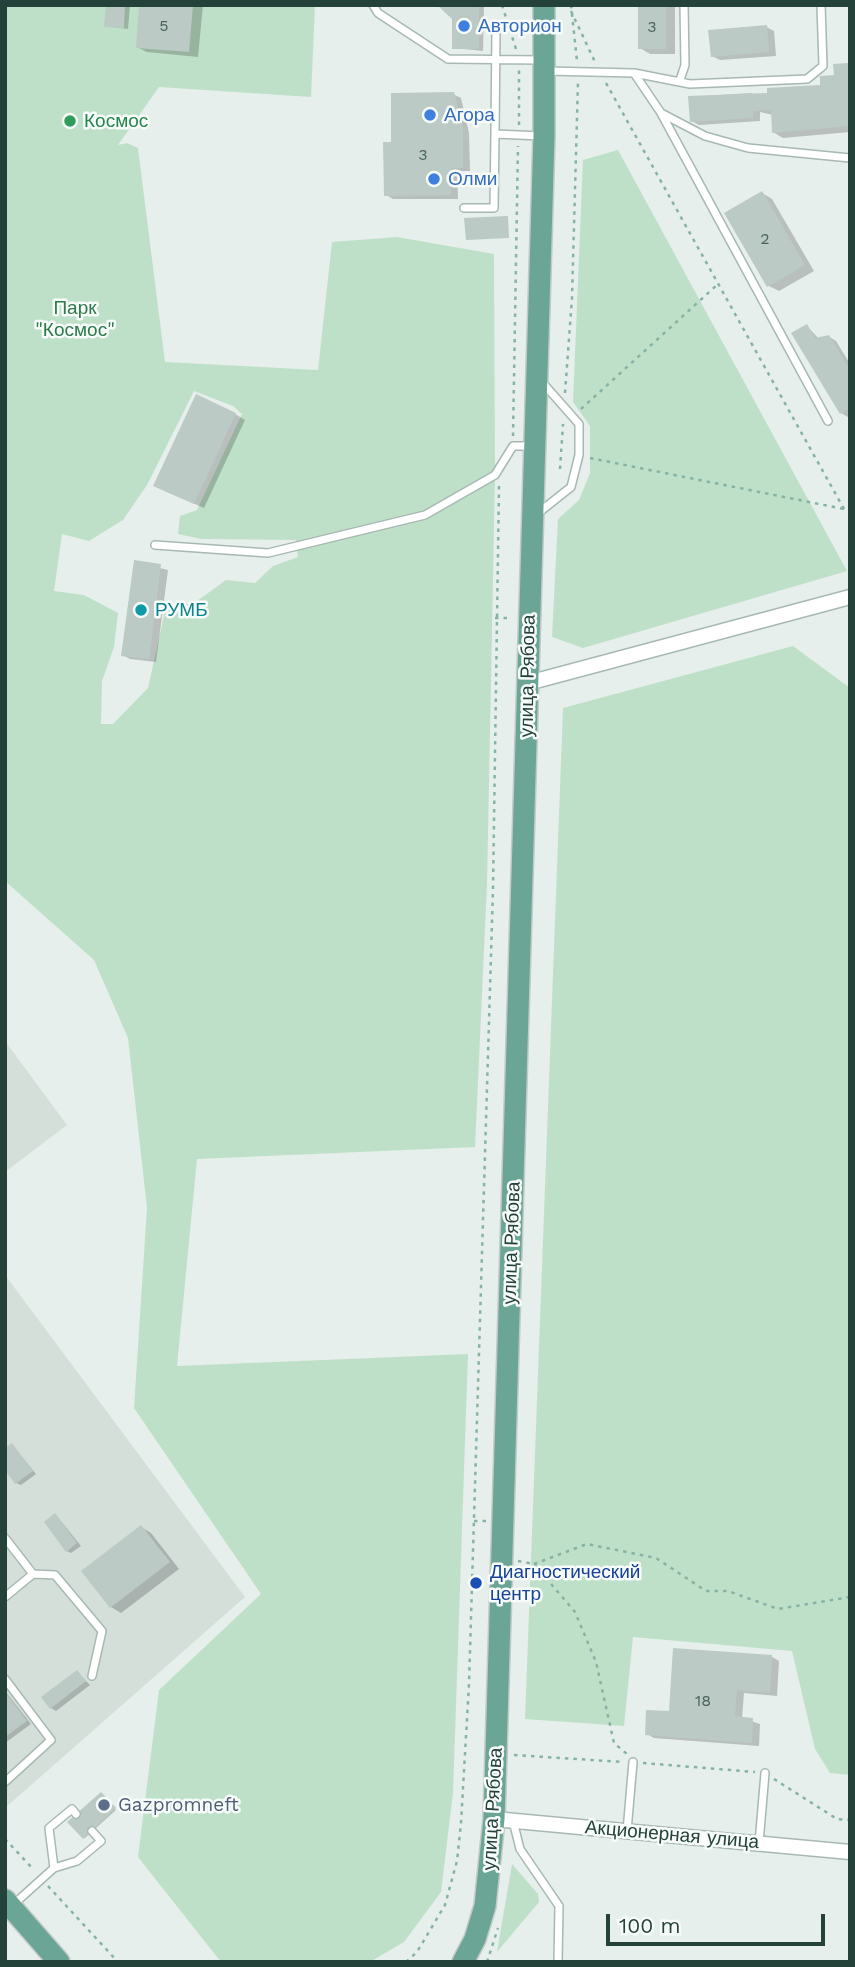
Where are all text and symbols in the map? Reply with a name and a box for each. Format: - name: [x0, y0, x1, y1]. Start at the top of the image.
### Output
- place label: Авторион: [478, 15, 562, 37]
- house number: 5: [159, 16, 169, 36]
- house number: 3: [647, 17, 657, 37]
- marker: Авторион: [456, 18, 472, 34]
- place label: Агора: [444, 104, 495, 126]
- marker: Агора: [422, 107, 438, 123]
- place label: Космос: [84, 110, 148, 132]
- marker: Космос: [62, 113, 78, 129]
- house number: 3: [418, 145, 428, 165]
- place label: Олми: [448, 168, 497, 190]
- marker: Олми: [426, 171, 442, 187]
- house number: 2: [760, 229, 770, 249]
- park label: Парк "Космос": [35, 297, 115, 341]
- place label: РУМБ: [155, 599, 208, 621]
- marker: РУМБ: [133, 602, 149, 618]
- street label: улица Рябова: [516, 614, 540, 738]
- street label: улица Рябова: [498, 1181, 526, 1305]
- place label: Диагностический центр: [490, 1561, 640, 1605]
- marker: Диагностический центр: [468, 1575, 484, 1591]
- house number: 18: [695, 1691, 711, 1711]
- street label: улица Рябова: [478, 1747, 508, 1871]
- place label: Gazpromneft: [118, 1794, 239, 1816]
- marker: Gazpromneft: [96, 1797, 112, 1813]
- street label: Акционерная улица: [584, 1816, 760, 1854]
- scale bar: [610, 1900, 829, 1944]
- text: 100 m: [619, 1913, 681, 1938]

